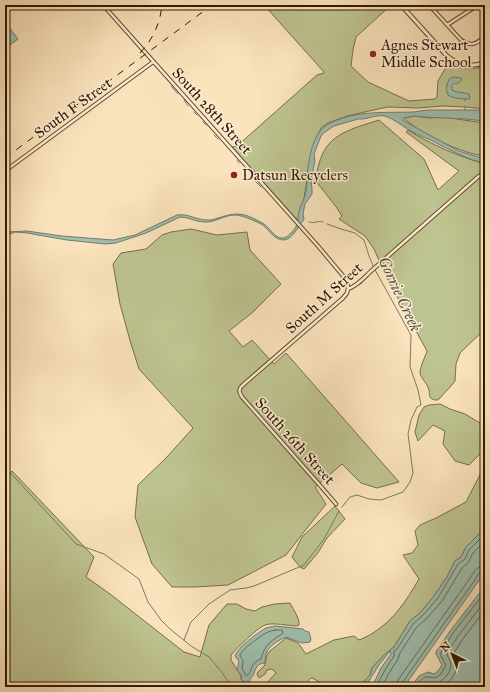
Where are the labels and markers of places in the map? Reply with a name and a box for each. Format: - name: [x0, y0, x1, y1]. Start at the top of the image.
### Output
- place label: Agnes Stewart Middle School: [380, 36, 473, 71]
- marker: Agnes Stewart Middle School: [368, 49, 378, 59]
- place label: Datsun Recyclers: [242, 166, 348, 184]
- marker: Datsun Recyclers: [229, 170, 239, 180]

